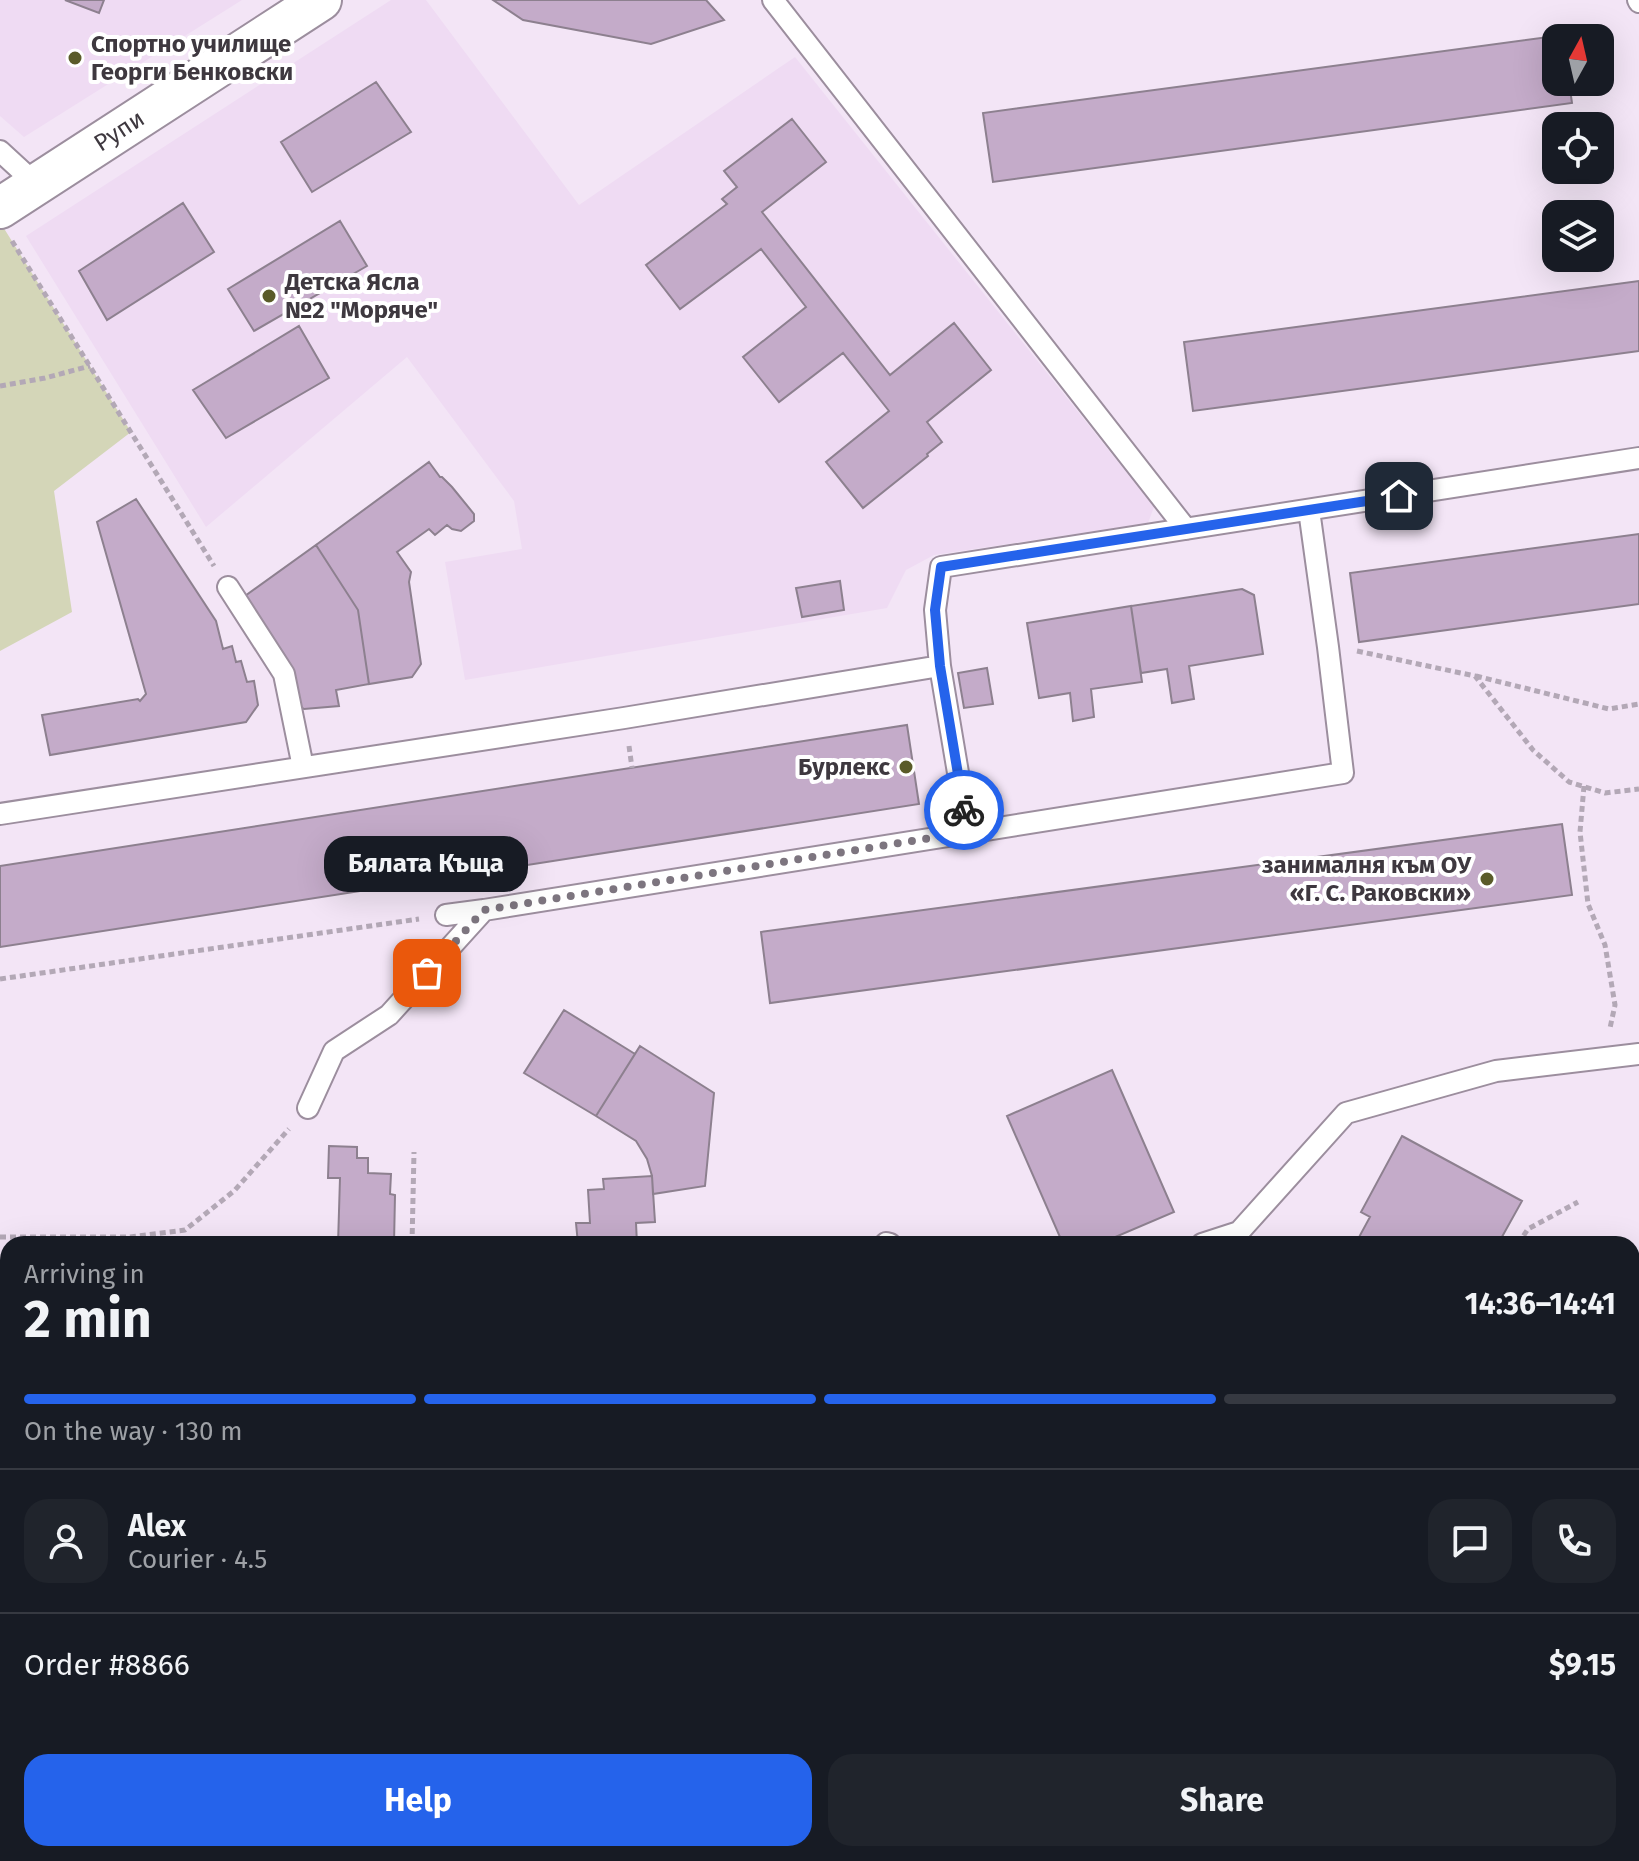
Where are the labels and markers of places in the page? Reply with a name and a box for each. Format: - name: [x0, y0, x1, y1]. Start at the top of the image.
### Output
- place label: Спортно училище Георги Бенковски: [91, 30, 293, 86]
- marker: Спортно училище Георги Бенковски: [66, 49, 84, 67]
- place label: Детска Ясла №2 "Моряче": [284, 268, 438, 324]
- marker: Детска Ясла №2 "Моряче": [260, 287, 278, 305]
- pin: [1365, 462, 1433, 530]
- place label: Бурлекс: [798, 753, 890, 781]
- marker: Бурлекс: [897, 758, 915, 776]
- callout: Бялата Къща: [325, 837, 529, 893]
- place label: занималня към ОУ «Г. С. Раковски»: [1262, 851, 1472, 907]
- marker: занималня към ОУ «Г. С. Раковски»: [1478, 870, 1496, 888]
- pin: [393, 939, 461, 1007]

